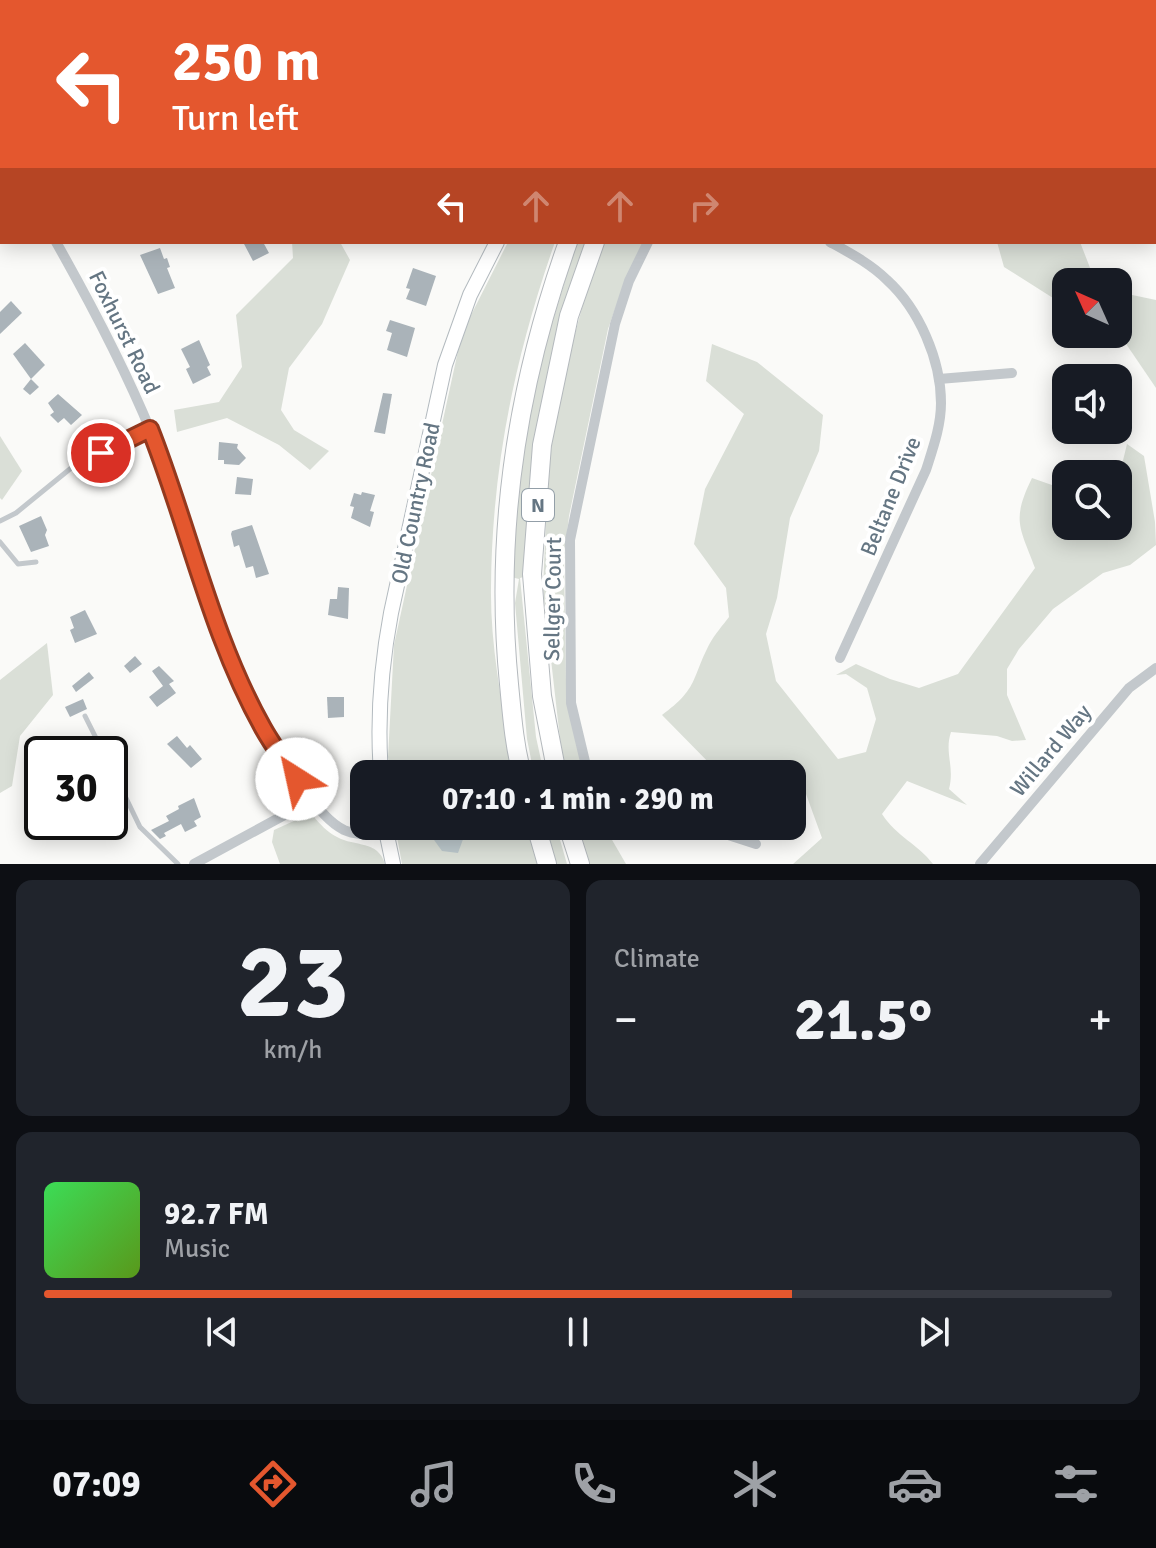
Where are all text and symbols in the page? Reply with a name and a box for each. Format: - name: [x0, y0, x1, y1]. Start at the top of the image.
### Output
- text: 250 m: [172, 27, 320, 96]
- icon: left: [40, 32, 144, 136]
- text: Turn left: [172, 96, 299, 141]
- icon: left: [430, 184, 474, 228]
- icon: ahead: [514, 184, 558, 228]
- icon: ahead: [598, 184, 642, 228]
- icon: right: [682, 184, 726, 228]
- street label: Foxhurst Road: [83, 266, 166, 398]
- north arrow: [1052, 268, 1132, 348]
- map controls: [1052, 268, 1132, 540]
- button: sound: [1052, 364, 1132, 444]
- pin: [67, 419, 135, 487]
- street label: Old Country Road: [385, 420, 446, 586]
- icon: arrive: [79, 431, 123, 475]
- street label: Beltane Drive: [854, 433, 927, 560]
- button: search: [1052, 460, 1132, 540]
- road number: N: [522, 489, 554, 521]
- street label: Sellger Court: [538, 536, 567, 661]
- street label: Willard Way: [1004, 698, 1097, 802]
- speed limit sign: 30: [24, 736, 128, 840]
- position arrow: [255, 737, 339, 821]
- text: 07:10 · 1 min · 290 m: [442, 781, 714, 818]
- text: 23: [237, 918, 349, 1046]
- text: Climate: [614, 943, 700, 975]
- text: 21.5°: [794, 983, 932, 1057]
- text: −: [614, 993, 638, 1047]
- text: +: [1088, 993, 1112, 1047]
- text: km/h: [264, 1034, 322, 1066]
- text: 92.7 FM: [164, 1196, 269, 1233]
- text: Music: [164, 1233, 230, 1265]
- icon: previous: [200, 1310, 244, 1354]
- icon: pause: [556, 1310, 600, 1354]
- icon: next: [912, 1310, 956, 1354]
- icon: directions: [245, 1456, 301, 1512]
- icon: music: [406, 1456, 462, 1512]
- icon: phone: [566, 1456, 622, 1512]
- icon: climate: [727, 1456, 783, 1512]
- icon: car: [887, 1456, 943, 1512]
- icon: filters: [1048, 1456, 1104, 1512]
- text: 07:09: [52, 1462, 141, 1507]

